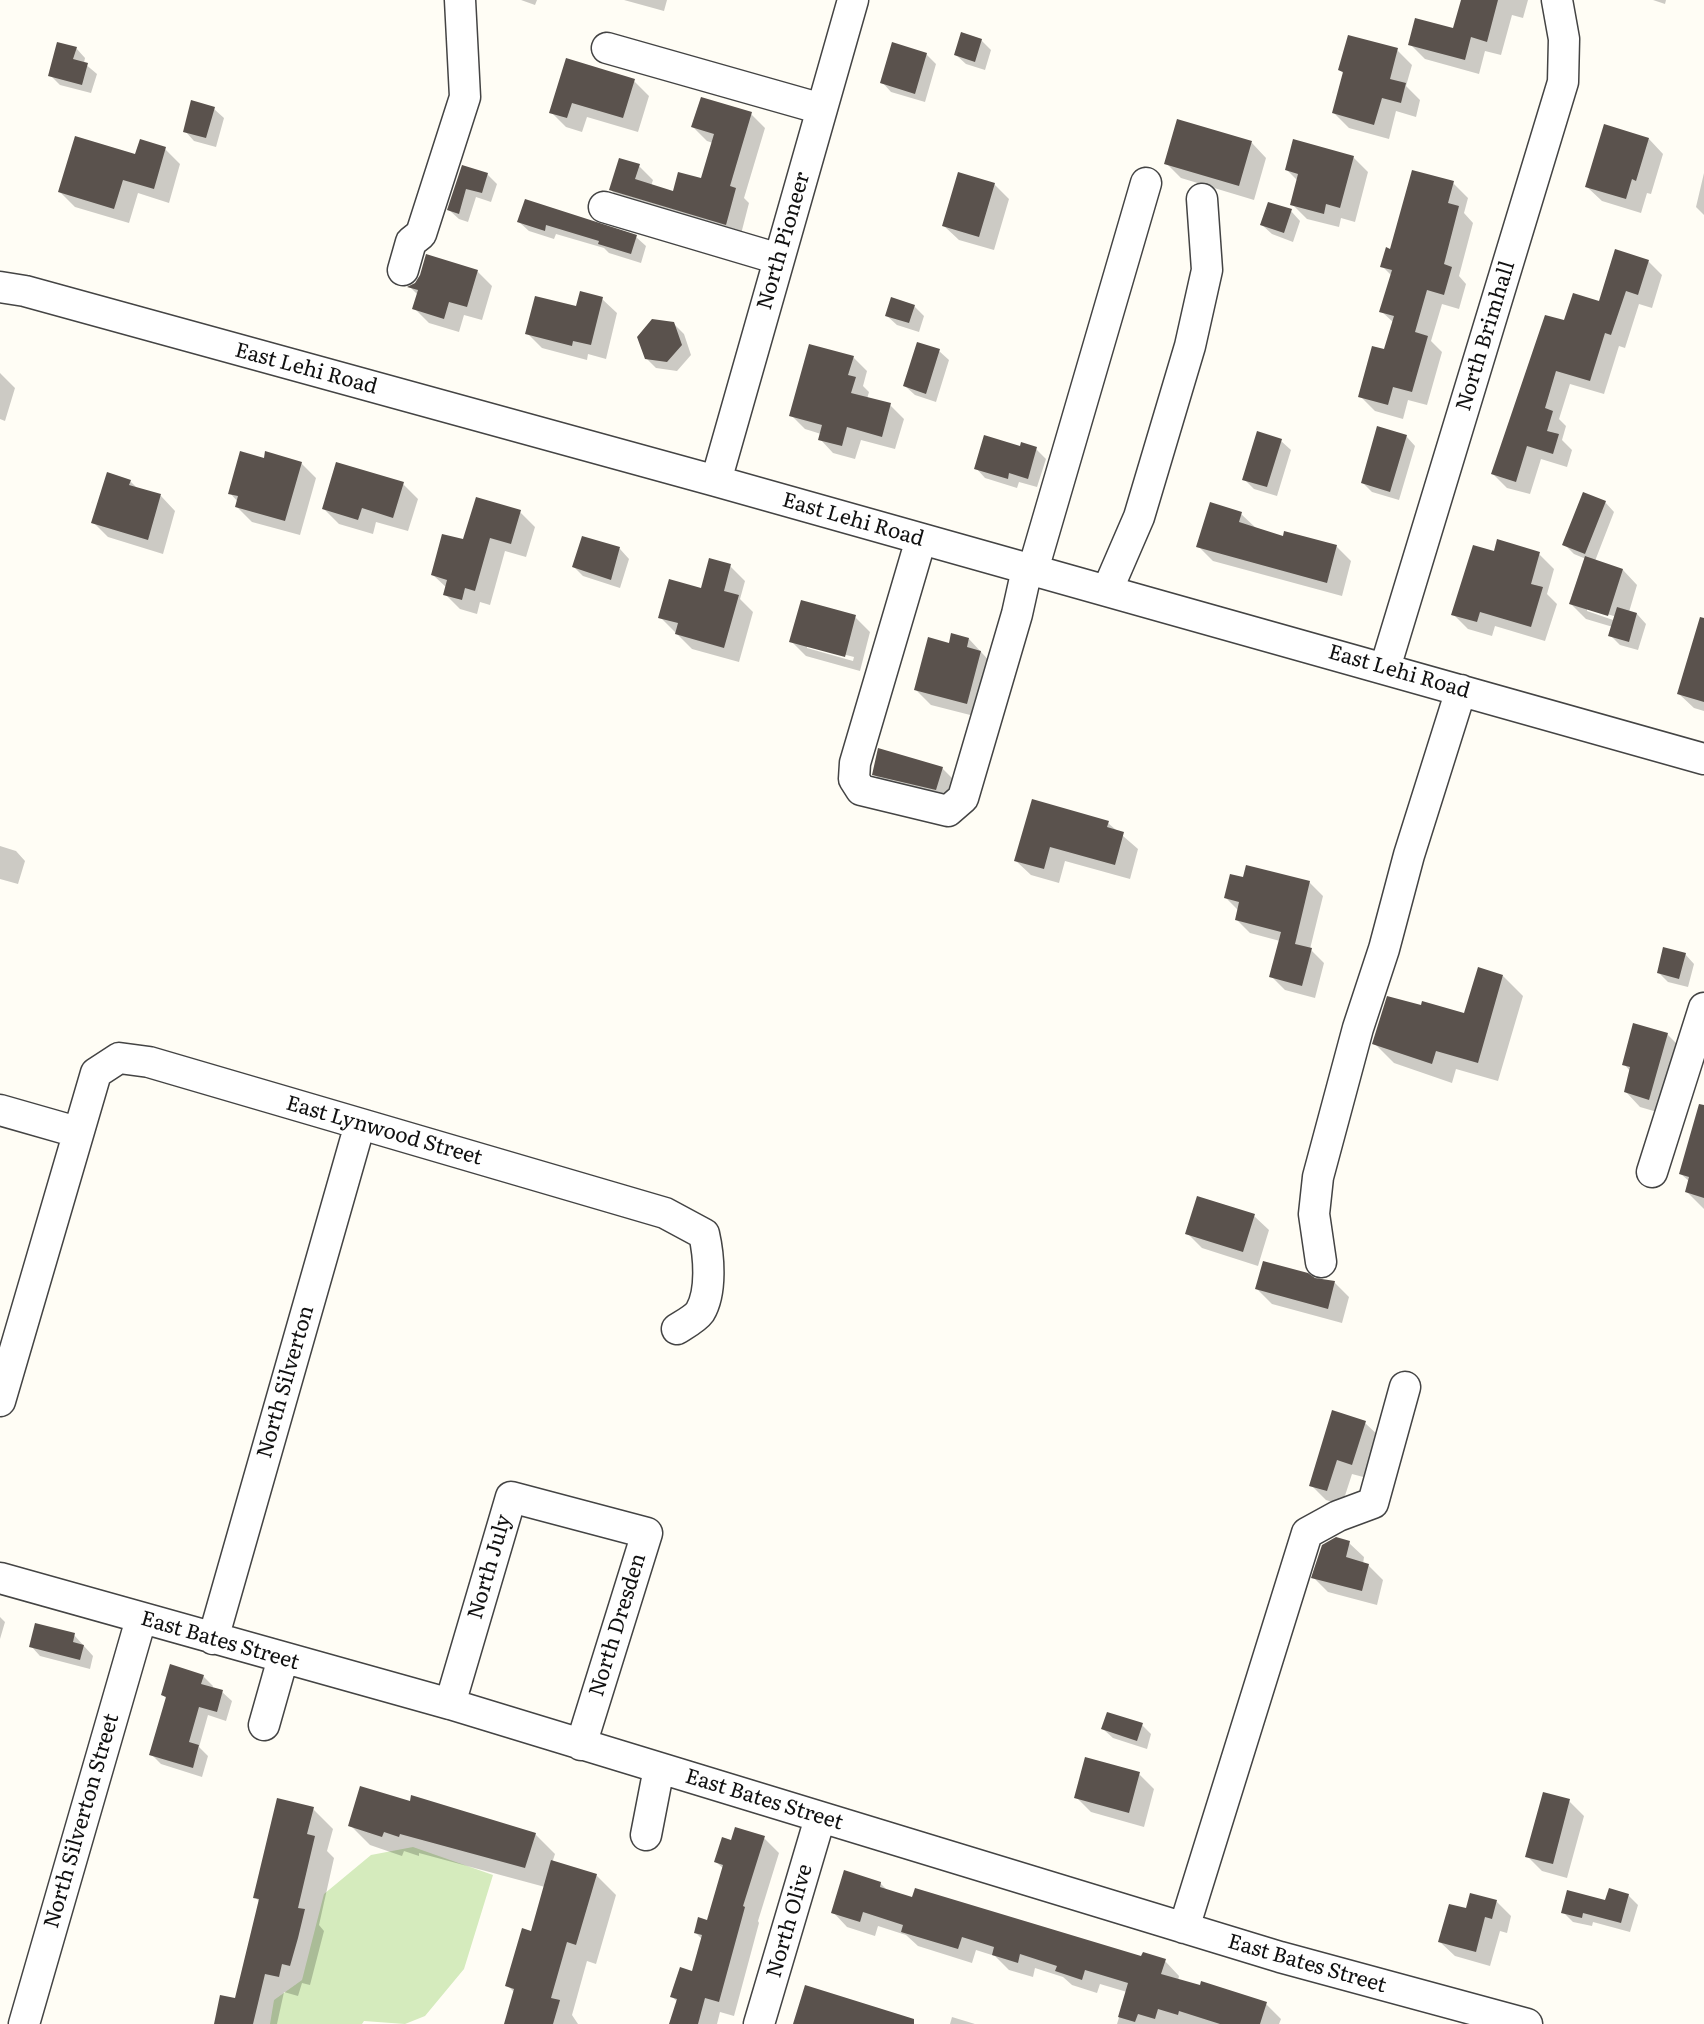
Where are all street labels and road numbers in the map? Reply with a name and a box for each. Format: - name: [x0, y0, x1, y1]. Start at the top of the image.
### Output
- street label: North Pioneer: [752, 169, 816, 313]
- street label: North Brimhall: [1451, 258, 1521, 414]
- street label: East Lehi Road: [232, 338, 380, 400]
- street label: East Lehi Road: [779, 488, 927, 552]
- street label: East Lehi Road: [1325, 640, 1473, 704]
- street label: East Lynwood Street: [283, 1091, 485, 1171]
- street label: North Silverton: [252, 1303, 320, 1461]
- street label: North July: [463, 1512, 517, 1622]
- street label: North Dresden: [584, 1550, 652, 1700]
- street label: East Bates Street: [138, 1606, 302, 1676]
- street label: North Silverton Street: [39, 1711, 125, 1931]
- street label: East Bates Street: [682, 1764, 846, 1836]
- street label: North Olive: [762, 1861, 818, 1981]
- street label: East Bates Street: [1225, 1929, 1389, 1999]

